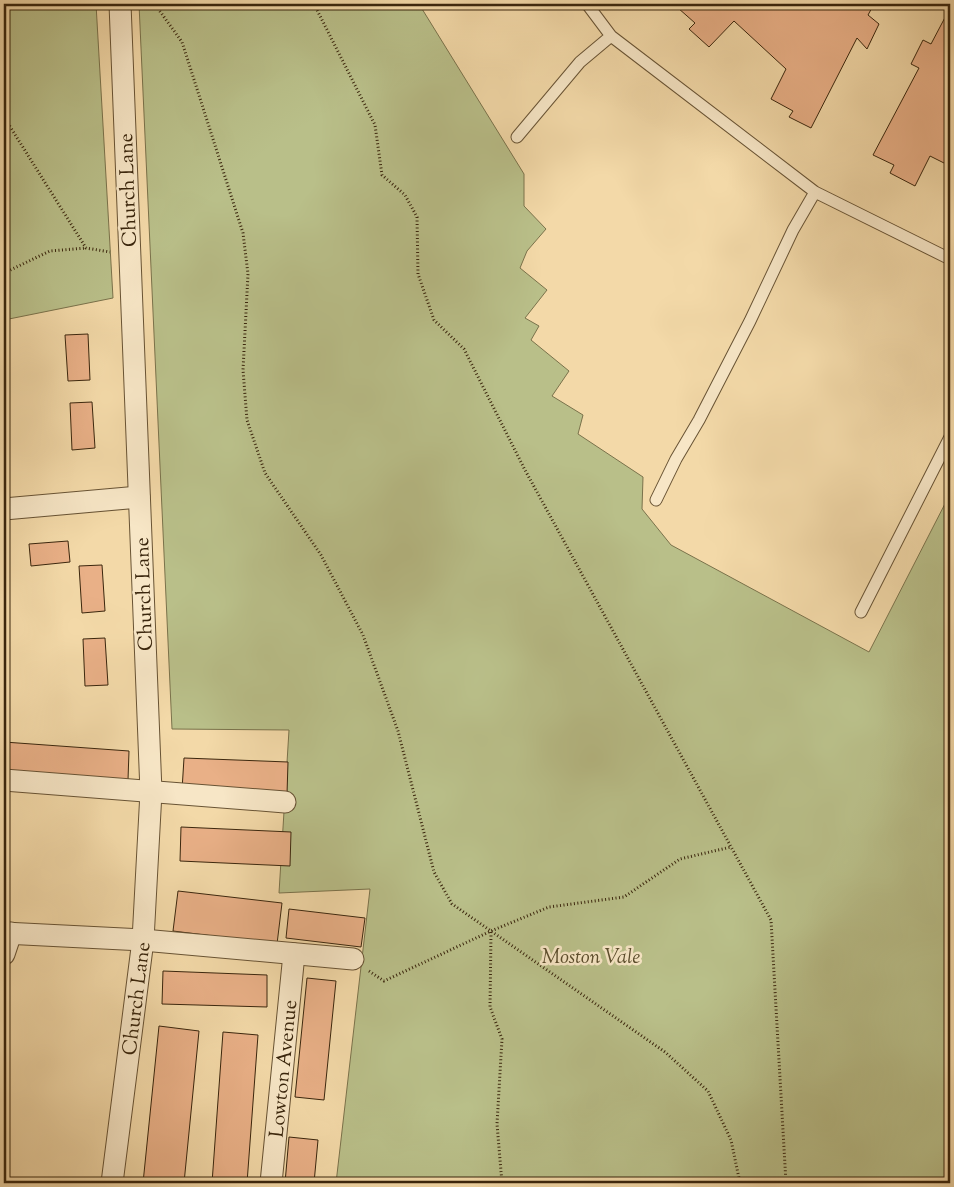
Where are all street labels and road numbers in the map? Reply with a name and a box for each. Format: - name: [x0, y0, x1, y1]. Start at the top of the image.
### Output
- street label: Church Lane: [113, 133, 146, 247]
- street label: Church Lane: [129, 537, 162, 651]
- street label: Church Lane: [116, 940, 160, 1057]
- street label: Lowton Avenue: [264, 999, 306, 1139]

